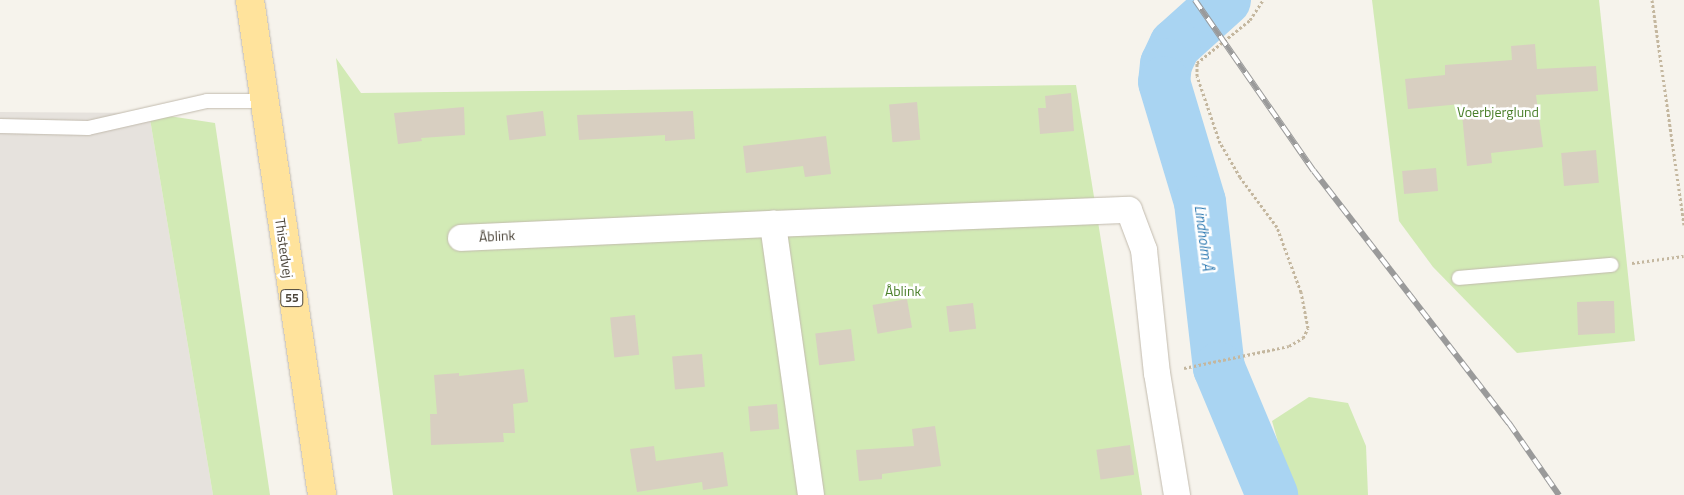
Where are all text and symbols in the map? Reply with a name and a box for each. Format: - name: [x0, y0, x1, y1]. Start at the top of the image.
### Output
- park label: Voerbjerglund: [1457, 104, 1539, 120]
- water label: Lindholm Å: [1191, 204, 1217, 272]
- street label: Thistedvej: [271, 217, 297, 279]
- street label: Åblink: [478, 227, 516, 245]
- park label: Åblink: [885, 283, 921, 299]
- road number: 55: [280, 288, 304, 308]

